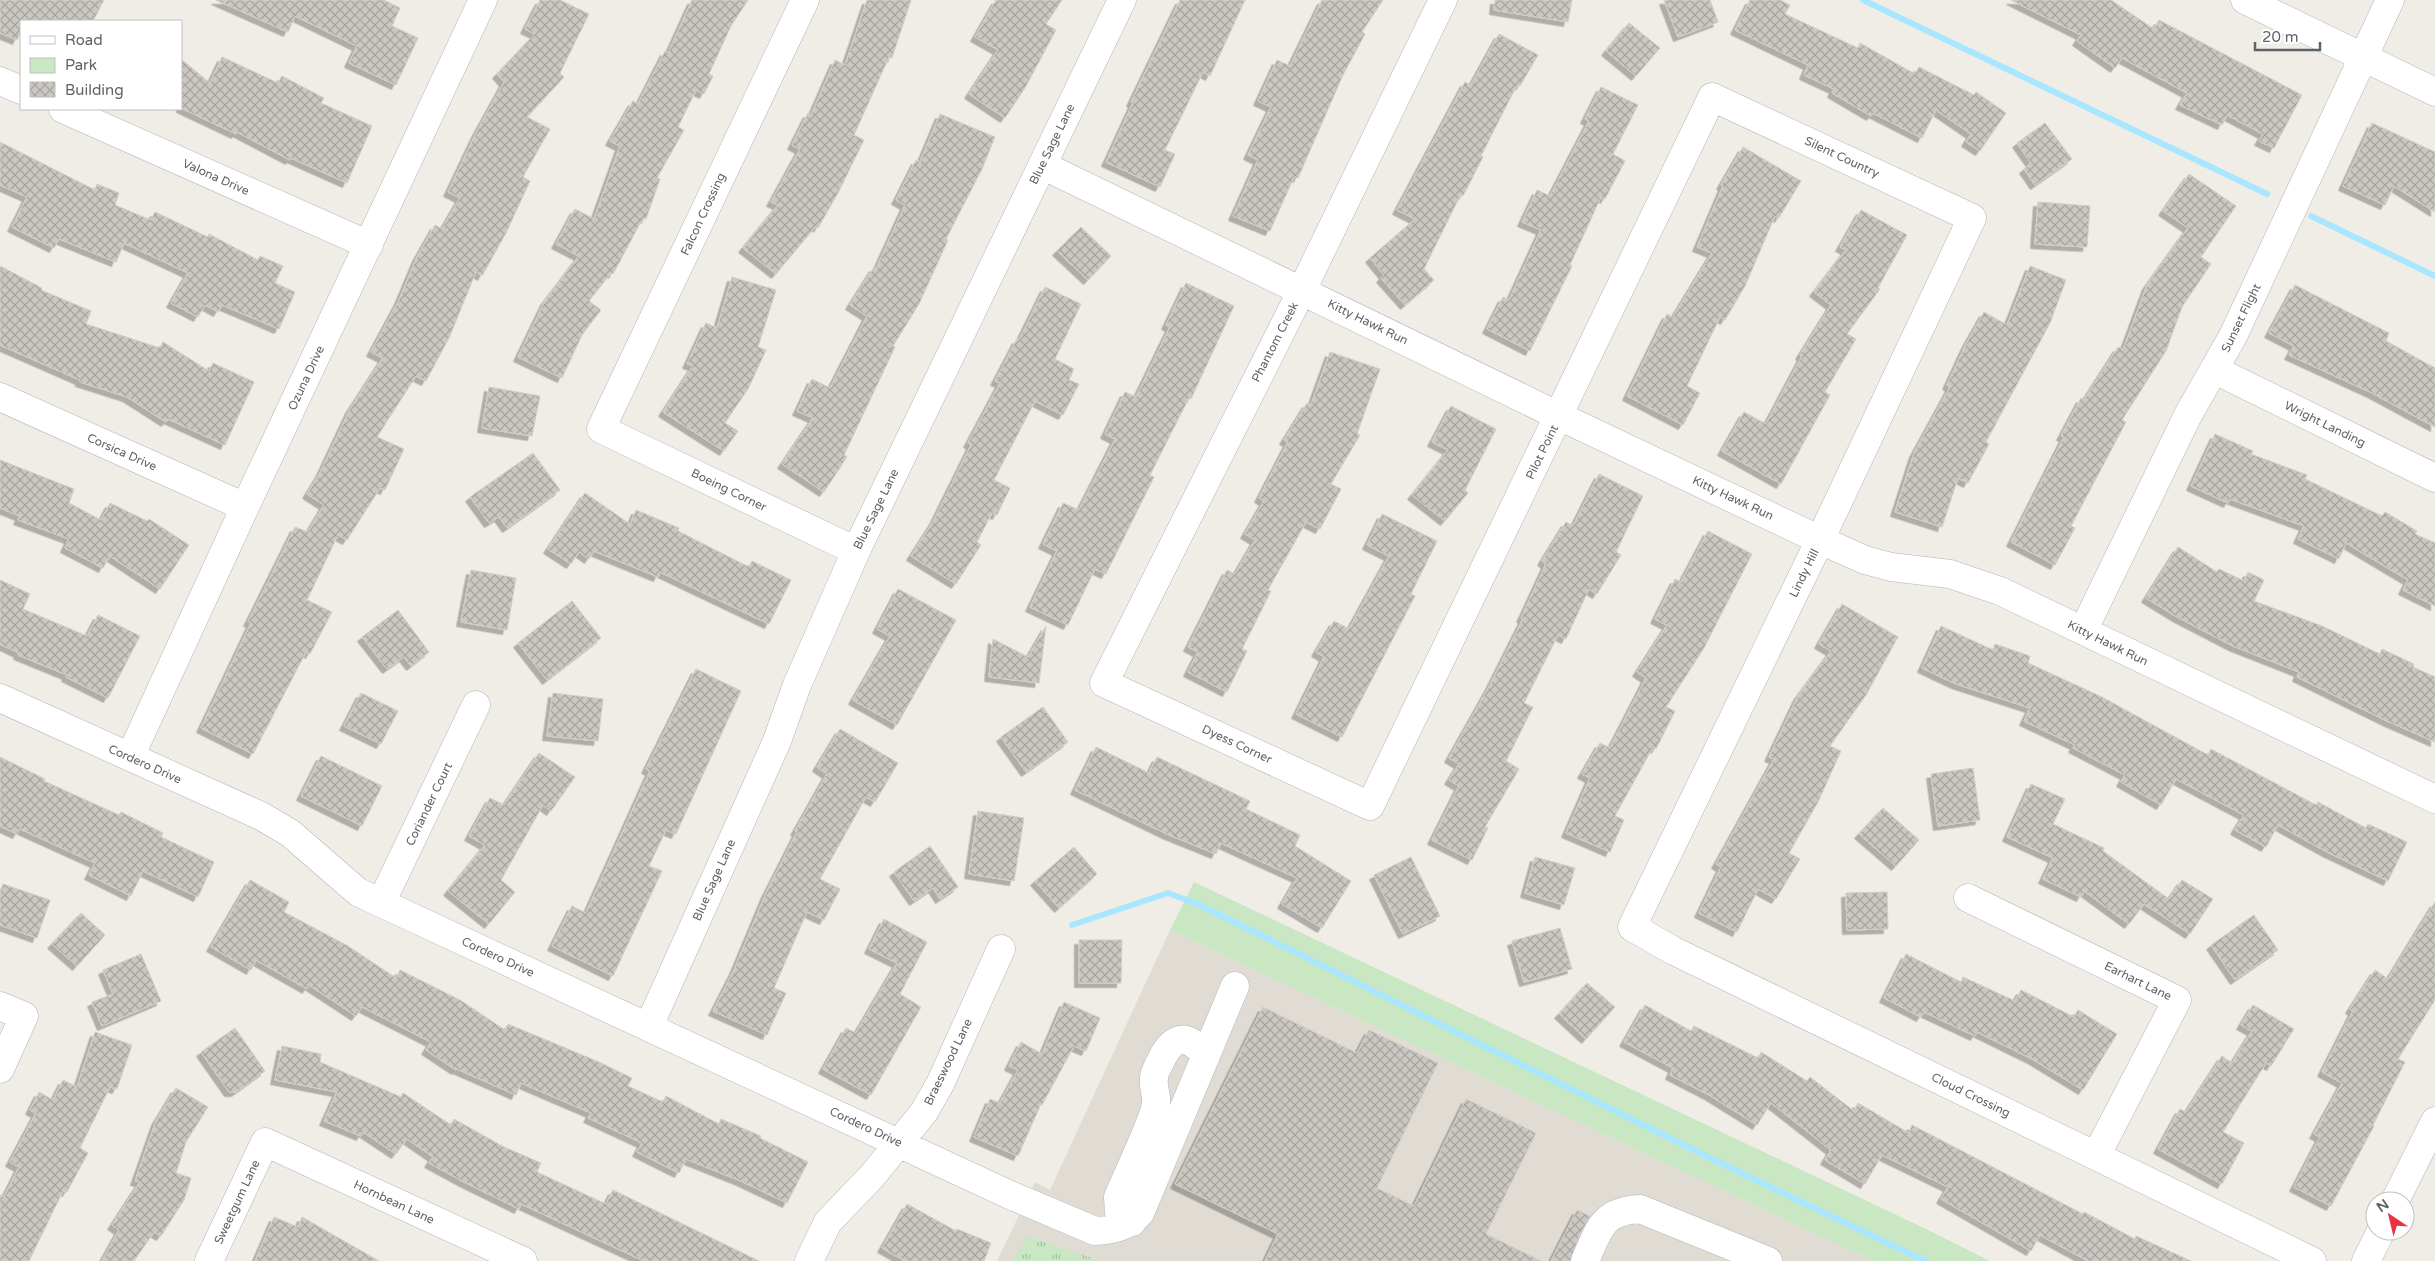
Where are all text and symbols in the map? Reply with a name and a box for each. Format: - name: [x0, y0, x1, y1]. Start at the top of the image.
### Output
- legend: [20, 20, 182, 110]
- scale bar: [2255, 20, 2320, 52]
- text: 20 m: [2262, 28, 2299, 46]
- text: Road: [65, 31, 103, 49]
- text: Park: [65, 56, 97, 74]
- text: Building: [65, 81, 124, 99]
- street label: Blue Sage Lane: [1026, 101, 1078, 187]
- street label: Silent Country: [1803, 134, 1882, 181]
- street label: Valona Drive: [181, 156, 252, 198]
- street label: Falcon Crossing: [678, 170, 728, 258]
- street label: Sunset Flight: [2218, 281, 2264, 355]
- street label: Kitty Hawk Run: [1326, 296, 1410, 348]
- street label: Phantom Creek: [1249, 299, 1301, 384]
- street label: Ozuna Drive: [285, 343, 327, 413]
- street label: Wright Landing: [2282, 398, 2368, 450]
- street label: Pilot Point: [1523, 422, 1561, 482]
- street label: Corsica Drive: [85, 430, 159, 474]
- street label: Boeing Corner: [689, 466, 769, 514]
- street label: Blue Sage Lane: [850, 466, 902, 552]
- street label: Kitty Hawk Run: [1690, 473, 1776, 523]
- street label: Lindy Hill: [1786, 546, 1822, 600]
- street label: Kitty Hawk Run: [2066, 617, 2150, 669]
- street label: Dyess Corner: [1200, 722, 1275, 766]
- street label: Cordero Drive: [106, 742, 184, 786]
- street label: Coriander Court: [403, 760, 455, 848]
- street label: Blue Sage Lane: [690, 837, 738, 923]
- street label: Cordero Drive: [459, 934, 537, 980]
- street label: Earhart Lane: [2102, 959, 2174, 1003]
- street label: Braeswood Lane: [921, 1016, 975, 1108]
- street label: Cloud Crossing: [1929, 1070, 2013, 1120]
- street label: Cordero Drive: [827, 1104, 905, 1150]
- street label: Sweetgum Lane: [211, 1157, 263, 1246]
- street label: Hornbean Lane: [351, 1177, 437, 1227]
- north arrow: [2365, 1191, 2415, 1241]
- text: N: [2373, 1196, 2392, 1216]

